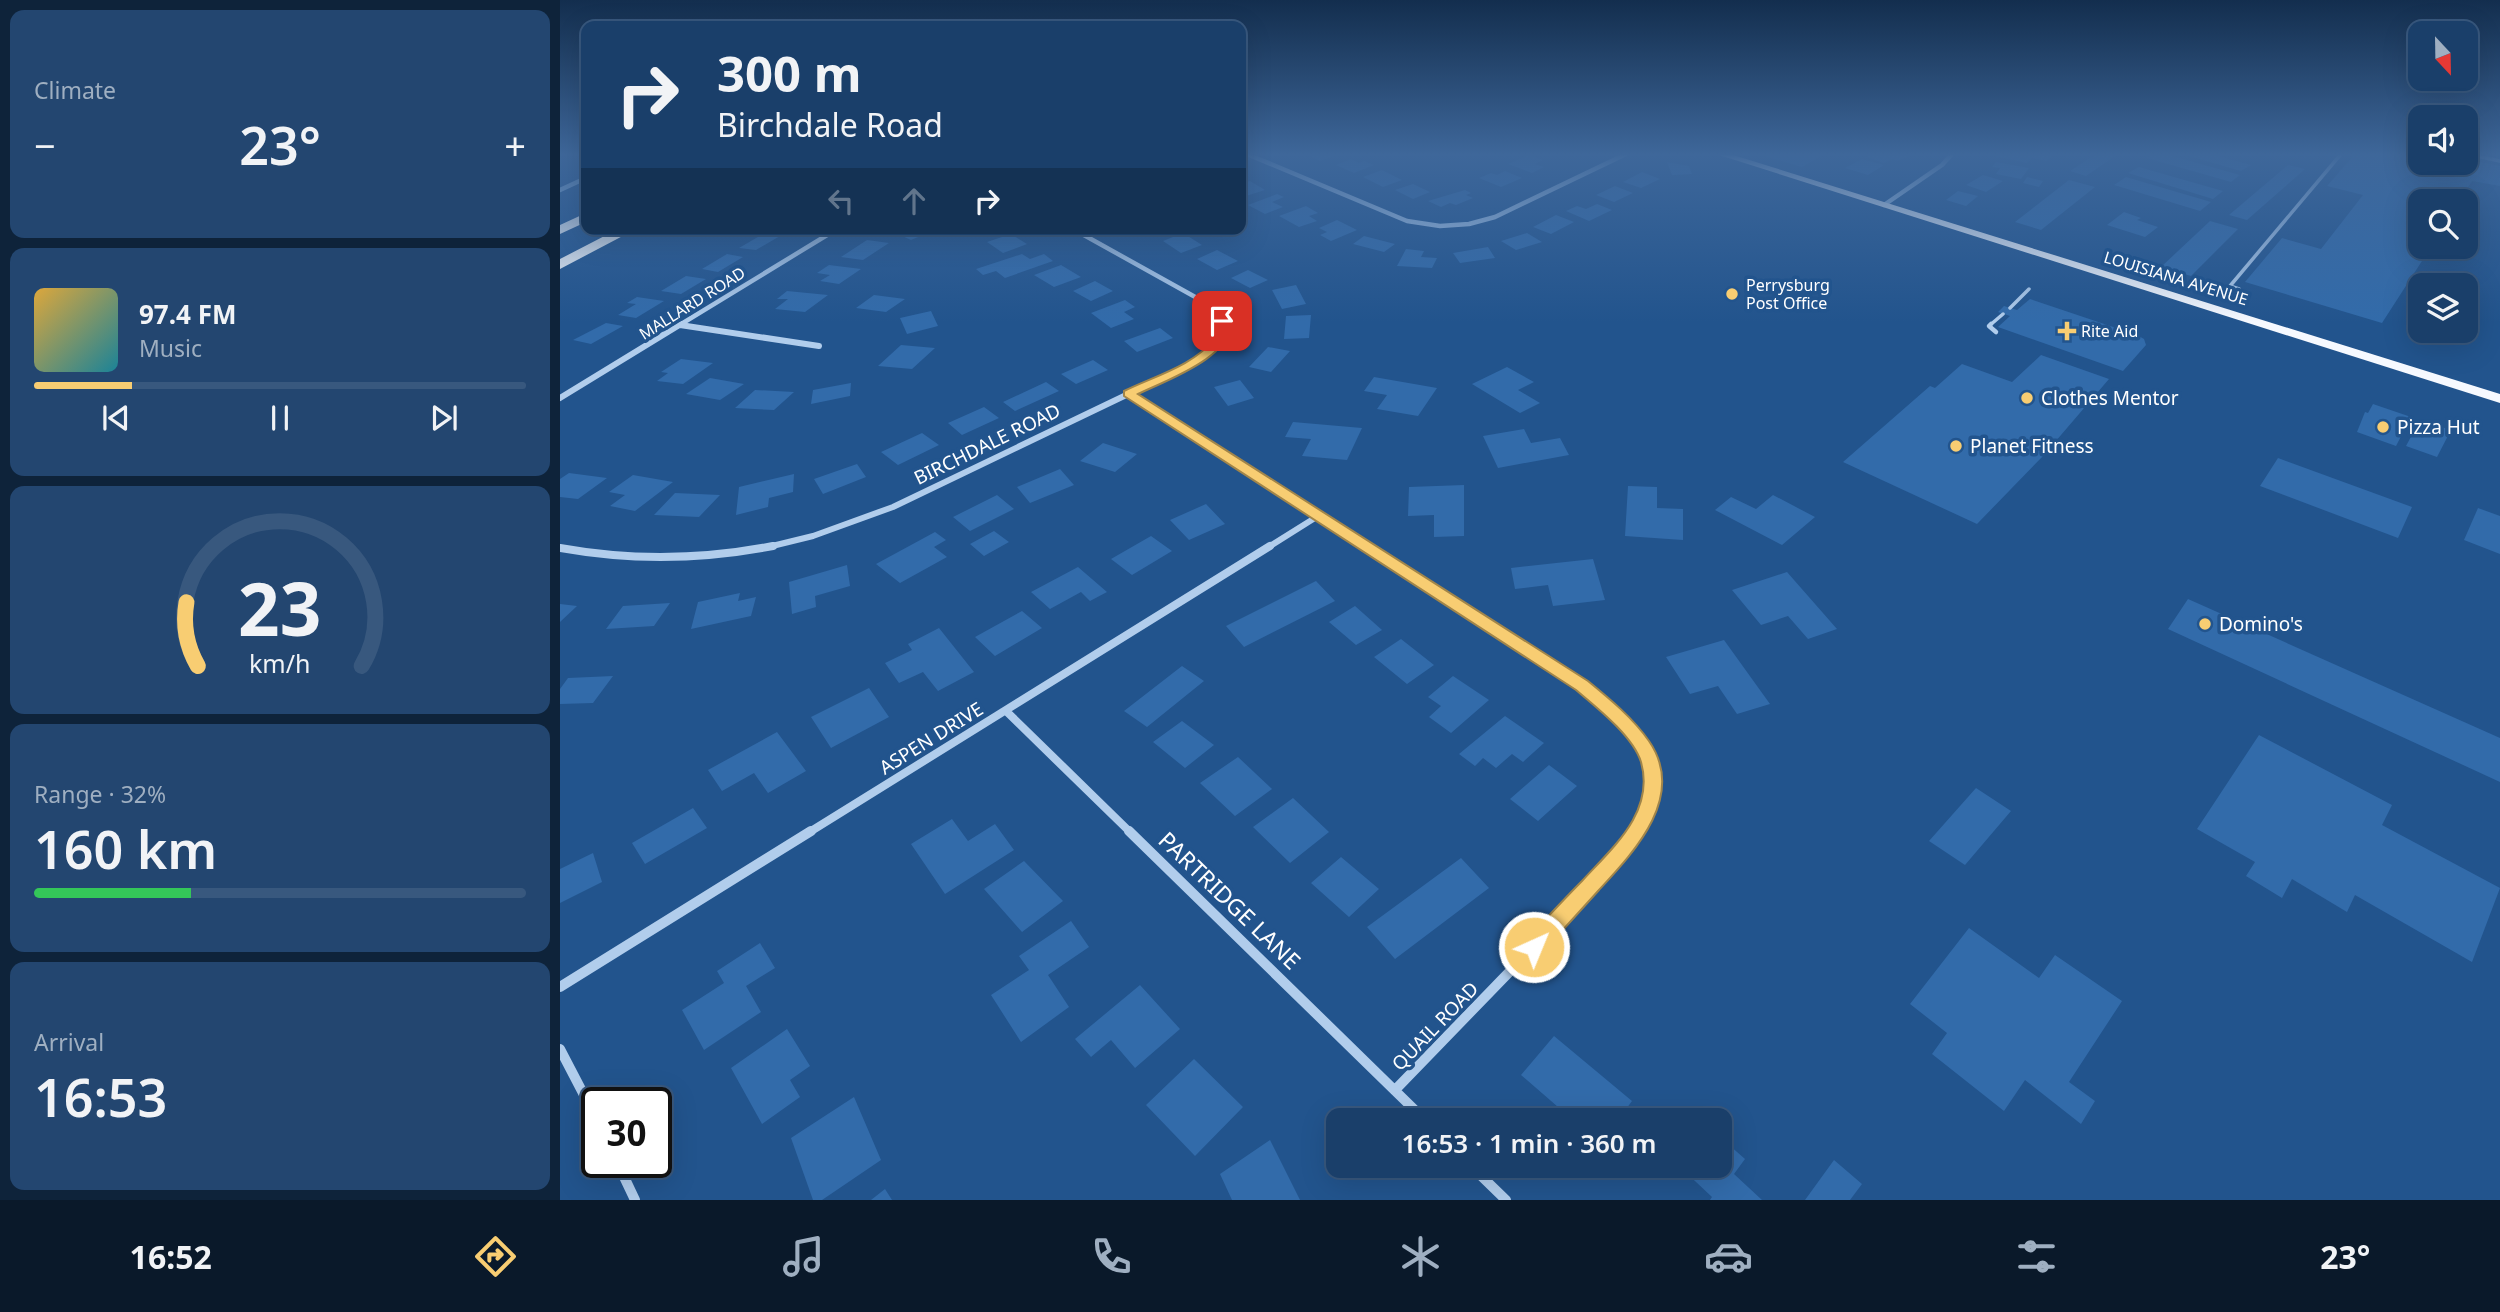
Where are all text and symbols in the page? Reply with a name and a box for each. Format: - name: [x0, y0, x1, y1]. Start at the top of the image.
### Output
- north arrow: [2408, 21, 2478, 91]
- map controls: [2408, 21, 2478, 343]
- text: 300 m: [717, 40, 862, 106]
- icon: right: [602, 49, 693, 140]
- text: Climate: [34, 74, 116, 106]
- text: Birchdale Road: [717, 103, 943, 146]
- button: sound: [2408, 105, 2478, 175]
- text: 23°: [239, 109, 321, 180]
- text: −: [34, 119, 56, 171]
- text: +: [504, 119, 526, 171]
- icon: left: [822, 182, 860, 220]
- icon: ahead: [895, 182, 933, 220]
- icon: right: [968, 182, 1006, 220]
- button: search: [2408, 189, 2478, 259]
- street label: LOUISIANA AVENUE: [2101, 246, 2251, 310]
- street label: MALLARD ROAD: [635, 261, 749, 345]
- button: layers: [2408, 273, 2478, 343]
- place label: Perrysburg Post Office: [1746, 274, 1830, 314]
- marker: Perrysburg Post Office: [1724, 286, 1740, 302]
- pin: [1192, 291, 1252, 351]
- text: 97.4 FM: [139, 296, 236, 332]
- icon: arrive: [1203, 302, 1241, 340]
- place label: Rite Aid: [2081, 320, 2138, 342]
- marker: Rite Aid: [2059, 323, 2075, 339]
- text: Music: [139, 332, 202, 364]
- place label: Clothes Mentor: [2041, 385, 2179, 411]
- marker: Clothes Mentor: [2019, 390, 2035, 406]
- street label: BIRCHDALE ROAD: [909, 397, 1065, 491]
- icon: previous: [97, 399, 135, 437]
- icon: pause: [261, 399, 299, 437]
- icon: next: [425, 399, 463, 437]
- place label: Pizza Hut: [2397, 414, 2480, 440]
- marker: Pizza Hut: [2375, 419, 2391, 435]
- place label: Planet Fitness: [1970, 433, 2094, 459]
- marker: Planet Fitness: [1948, 438, 1964, 454]
- text: 23: [238, 558, 322, 657]
- place label: Domino's: [2219, 611, 2303, 637]
- marker: Domino's: [2197, 616, 2213, 632]
- text: km/h: [249, 646, 311, 680]
- street label: ASPEN DRIVE: [874, 696, 988, 780]
- text: Range · 32%: [34, 778, 166, 810]
- text: 160 km: [34, 813, 217, 884]
- street label: PARTRIDGE LANE: [1152, 824, 1308, 976]
- position arrow: [1497, 910, 1571, 984]
- street label: QUAIL ROAD: [1386, 976, 1484, 1076]
- text: Arrival: [34, 1026, 104, 1058]
- text: 16:53: [34, 1061, 167, 1132]
- speed limit sign: 30: [581, 1087, 672, 1178]
- text: 16:53 · 1 min · 360 m: [1402, 1125, 1656, 1161]
- icon: directions: [471, 1232, 520, 1281]
- icon: music: [779, 1232, 828, 1281]
- icon: phone: [1087, 1232, 1136, 1281]
- icon: climate: [1396, 1232, 1445, 1281]
- icon: car: [1704, 1232, 1753, 1281]
- icon: filters: [2012, 1232, 2061, 1281]
- text: 16:52: [130, 1235, 212, 1278]
- text: 23°: [2320, 1235, 2370, 1278]

